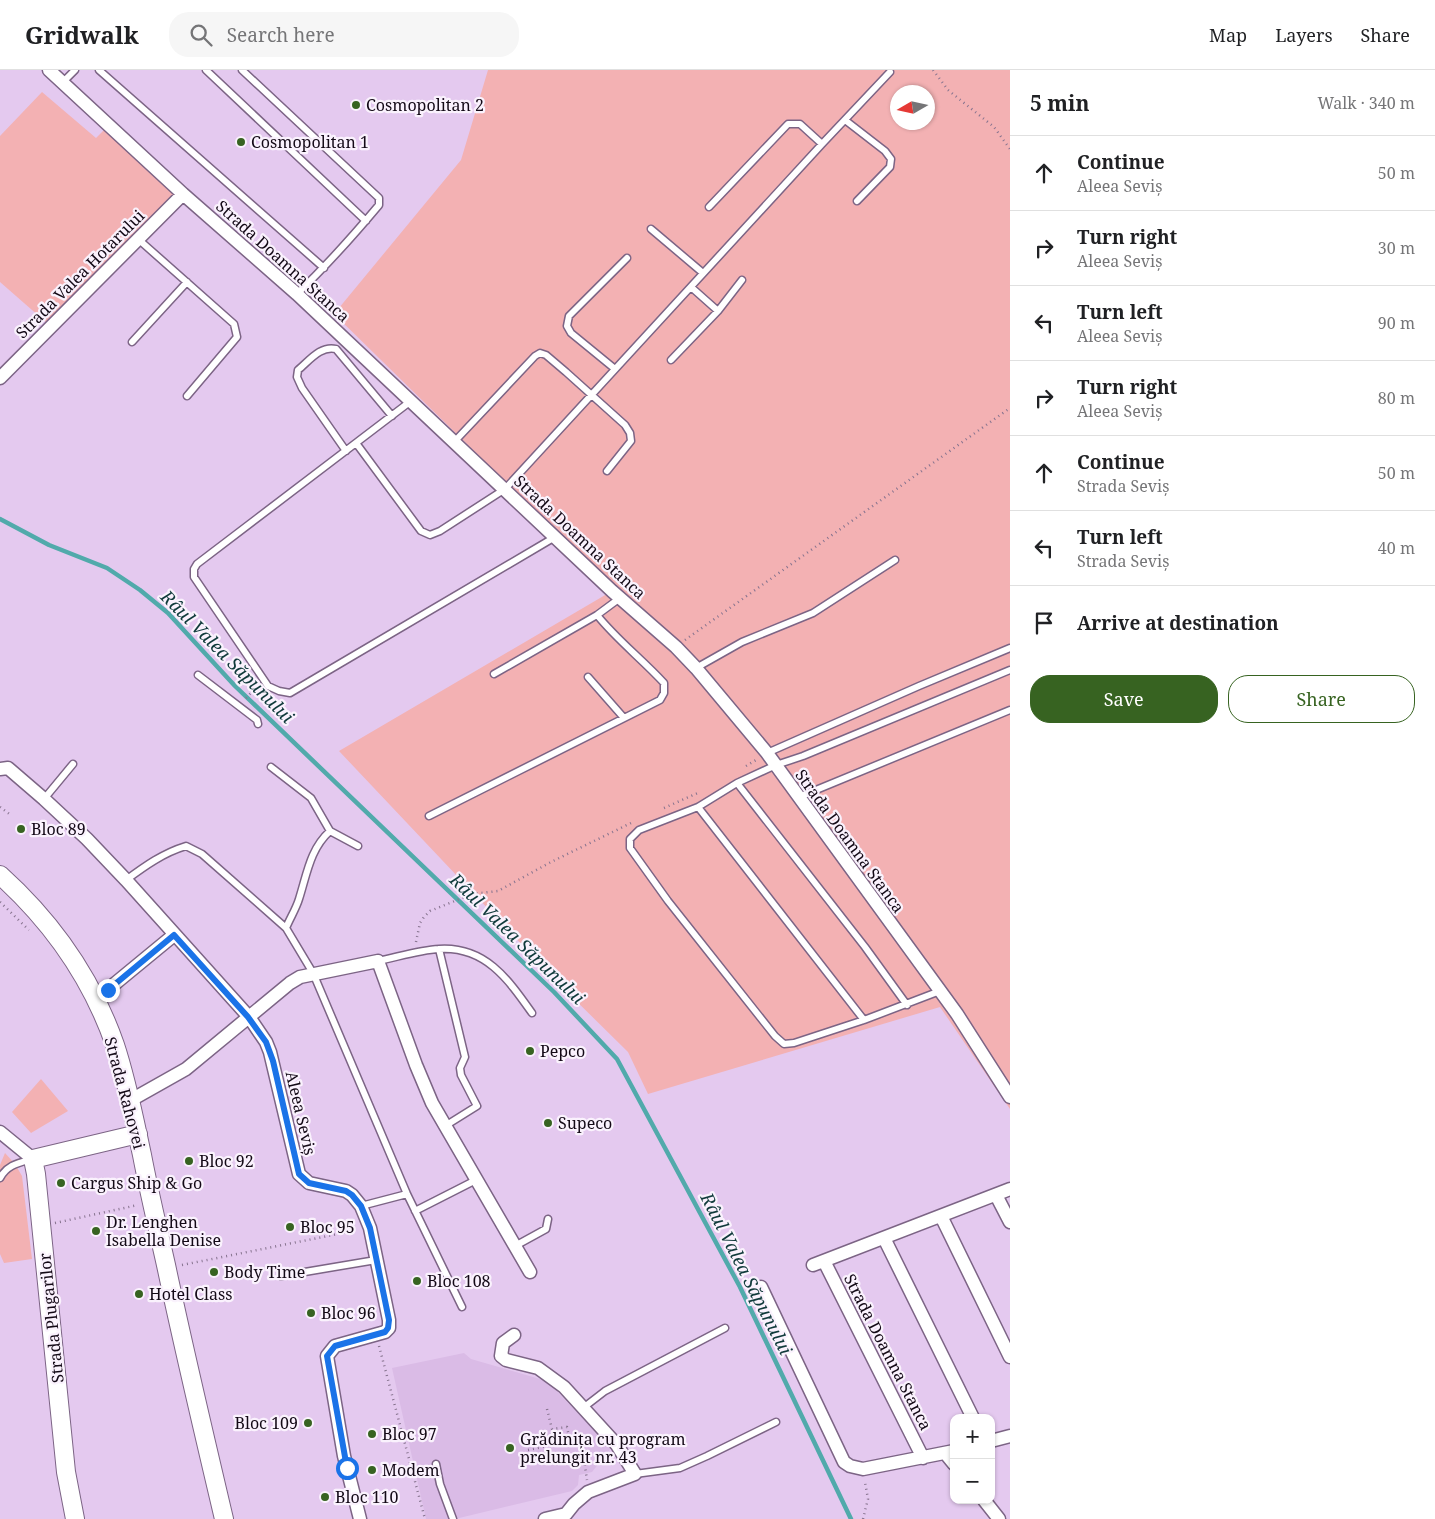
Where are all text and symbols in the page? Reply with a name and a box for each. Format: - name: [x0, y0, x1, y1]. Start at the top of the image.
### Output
- search box: [169, 12, 519, 57]
- text: Gridwalk: [25, 18, 139, 51]
- icon: search: [187, 21, 215, 49]
- text: Search here: [227, 22, 335, 48]
- text: Map: [1209, 23, 1247, 47]
- text: Layers: [1275, 23, 1333, 47]
- text: Share: [1361, 23, 1410, 47]
- north arrow: [890, 85, 935, 130]
- text: 5 min: [1030, 89, 1089, 117]
- text: Walk · 340 m: [1318, 92, 1415, 114]
- place label: Cosmopolitan 2: [366, 94, 484, 116]
- marker: Cosmopolitan 2: [350, 99, 362, 111]
- place label: Cosmopolitan 1: [251, 131, 369, 153]
- marker: Cosmopolitan 1: [235, 136, 247, 148]
- text: Continue: [1077, 149, 1165, 175]
- icon: ahead: [1030, 159, 1058, 187]
- text: 50 m: [1378, 162, 1415, 184]
- text: Aleea Seviș: [1077, 175, 1162, 197]
- street label: Strada Doamna Stanca: [212, 195, 354, 327]
- street label: Strada Valea Hotarului: [11, 205, 149, 343]
- text: Turn right: [1077, 224, 1177, 250]
- icon: right: [1030, 234, 1058, 262]
- text: 30 m: [1378, 237, 1415, 259]
- text: Aleea Seviș: [1077, 250, 1162, 272]
- text: Turn left: [1077, 299, 1163, 325]
- icon: left: [1030, 309, 1058, 337]
- text: 90 m: [1378, 312, 1415, 334]
- text: Aleea Seviș: [1077, 325, 1162, 347]
- text: Turn right: [1077, 374, 1177, 400]
- icon: right: [1030, 384, 1058, 412]
- text: 80 m: [1378, 387, 1415, 409]
- text: Aleea Seviș: [1077, 400, 1162, 422]
- text: Continue: [1077, 449, 1165, 475]
- icon: ahead: [1030, 459, 1058, 487]
- text: 50 m: [1378, 462, 1415, 484]
- street label: Strada Doamna Stanca: [509, 470, 651, 604]
- text: Strada Seviș: [1077, 475, 1169, 497]
- text: Turn left: [1077, 524, 1163, 550]
- icon: left: [1030, 534, 1058, 562]
- text: 40 m: [1378, 537, 1415, 559]
- text: Strada Seviș: [1077, 550, 1169, 572]
- water label: Râul Valea Săpunului: [155, 584, 300, 728]
- icon: arrive: [1030, 609, 1058, 637]
- text: Arrive at destination: [1077, 610, 1279, 636]
- button: Save: [1030, 675, 1218, 723]
- button: Share: [1228, 675, 1415, 723]
- street label: Strada Doamna Stanca: [790, 765, 910, 917]
- place label: Bloc 89: [31, 818, 86, 840]
- marker: Bloc 89: [15, 823, 27, 835]
- water label: Râul Valea Săpunului: [444, 867, 591, 1009]
- route end: [97, 979, 120, 1002]
- street label: Strada Rahovei: [99, 1034, 151, 1152]
- place label: Pepco: [540, 1040, 585, 1062]
- marker: Pepco: [524, 1045, 536, 1057]
- street label: Aleea Seviș: [281, 1069, 321, 1157]
- place label: Supeco: [558, 1112, 612, 1134]
- marker: Supeco: [542, 1117, 554, 1129]
- place label: Bloc 92: [199, 1150, 254, 1172]
- marker: Bloc 92: [183, 1155, 195, 1167]
- place label: Cargus Ship & Go: [71, 1172, 202, 1194]
- marker: Cargus Ship & Go: [55, 1177, 67, 1189]
- water label: Râul Valea Săpunului: [695, 1187, 798, 1359]
- place label: Dr. Lenghen Isabella Denise: [106, 1211, 221, 1251]
- place label: Bloc 95: [300, 1216, 355, 1238]
- marker: Bloc 95: [284, 1221, 296, 1233]
- marker: Dr. Lenghen Isabella Denise: [90, 1225, 102, 1237]
- street label: Strada Plugarilor: [33, 1252, 69, 1384]
- place label: Body Time: [224, 1261, 305, 1283]
- marker: Body Time: [208, 1266, 220, 1278]
- place label: Bloc 108: [427, 1270, 491, 1292]
- street label: Strada Doamna Stanca: [839, 1270, 937, 1434]
- marker: Bloc 108: [411, 1275, 423, 1287]
- place label: Hotel Class: [149, 1283, 232, 1305]
- marker: Hotel Class: [133, 1288, 145, 1300]
- place label: Bloc 96: [321, 1302, 376, 1324]
- marker: Bloc 96: [305, 1307, 317, 1319]
- place label: Bloc 109: [234, 1412, 298, 1434]
- map controls: [950, 1414, 995, 1504]
- button: +: [950, 1414, 995, 1459]
- marker: Bloc 109: [302, 1417, 314, 1429]
- place label: Bloc 97: [382, 1423, 437, 1445]
- marker: Bloc 97: [366, 1428, 378, 1440]
- place label: Grădinița cu program prelungit nr. 43: [520, 1428, 686, 1468]
- marker: Grădinița cu program prelungit nr. 43: [504, 1442, 516, 1454]
- route start: [336, 1457, 359, 1480]
- place label: Modem: [382, 1459, 440, 1481]
- button: −: [950, 1459, 995, 1504]
- marker: Modem: [366, 1464, 378, 1476]
- place label: Bloc 110: [335, 1486, 399, 1508]
- marker: Bloc 110: [319, 1491, 331, 1503]

